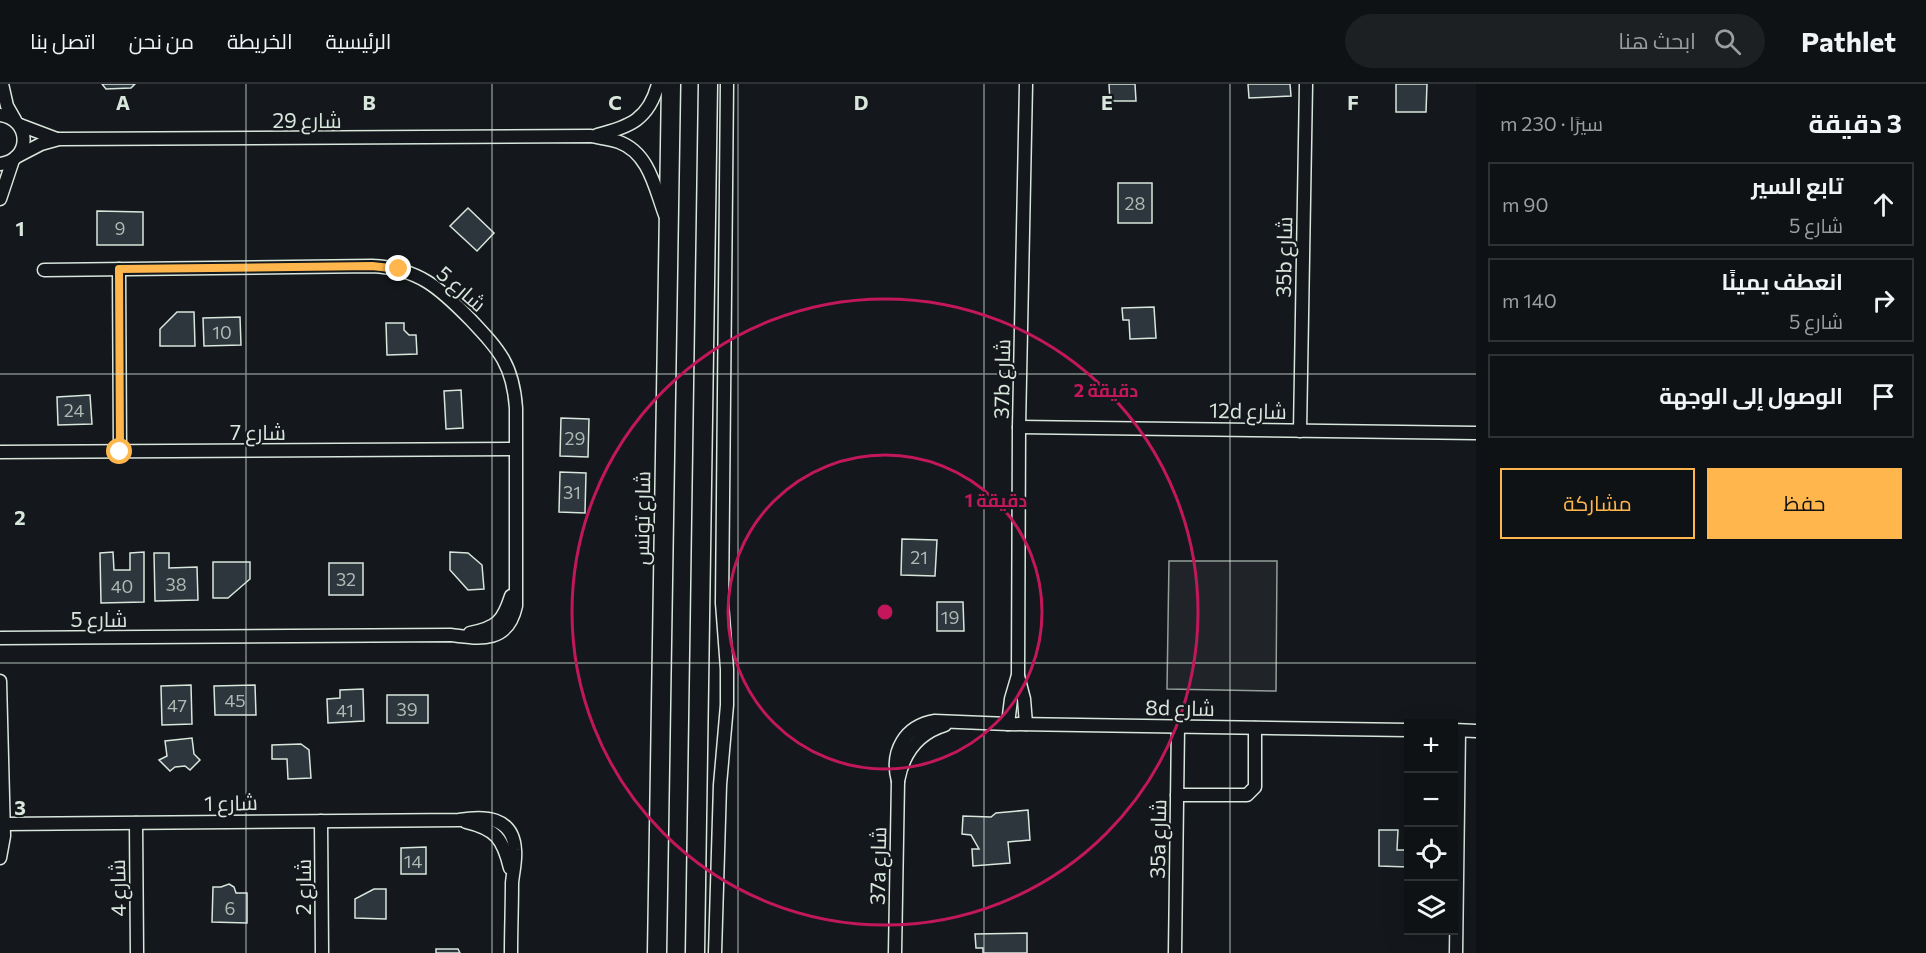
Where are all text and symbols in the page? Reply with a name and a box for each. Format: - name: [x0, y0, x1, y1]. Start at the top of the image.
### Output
- search box: [1345, 14, 1765, 68]
- text: Pathlet: [1801, 24, 1896, 58]
- icon: search: [1711, 25, 1744, 58]
- text: ابحث هنا: [1618, 27, 1696, 54]
- text: اتصل بنا: [30, 28, 96, 53]
- text: من نحن: [129, 28, 194, 53]
- text: الخريطة: [227, 28, 293, 53]
- text: الرئيسية: [326, 28, 391, 53]
- text: A: [116, 90, 130, 114]
- text: B: [362, 90, 376, 114]
- text: C: [608, 90, 622, 114]
- text: D: [854, 90, 868, 114]
- text: E: [1101, 90, 1113, 114]
- text: F: [1347, 90, 1359, 114]
- street label: شارع 29: [272, 107, 342, 135]
- text: 3 دقيقة: [1808, 107, 1902, 138]
- text: سيرًا · 230 m: [1500, 111, 1603, 135]
- text: تابع السير: [1751, 172, 1843, 199]
- icon: ahead: [1867, 188, 1900, 221]
- house number: 28: [1125, 192, 1146, 214]
- text: 90 m: [1502, 192, 1549, 216]
- text: شارع 5: [1789, 213, 1843, 237]
- text: 1: [15, 216, 25, 240]
- street label: 35b شارع: [1270, 216, 1299, 298]
- house number: 9: [115, 217, 125, 239]
- route end: [385, 255, 411, 281]
- street label: شارع 5: [430, 260, 492, 318]
- text: انعطف يمينًا: [1722, 268, 1843, 295]
- icon: right: [1867, 284, 1900, 317]
- text: 140 m: [1502, 288, 1557, 312]
- text: شارع 5: [1789, 309, 1843, 333]
- house number: 10: [212, 321, 232, 343]
- street label: 37b شارع: [988, 339, 1017, 419]
- text: 2 دقيقة: [1074, 379, 1138, 401]
- icon: arrive: [1867, 380, 1900, 413]
- text: الوصول إلى الوجهة: [1659, 382, 1843, 409]
- street label: 12d شارع: [1209, 397, 1287, 426]
- house number: 24: [64, 399, 84, 421]
- street label: شارع 7: [230, 419, 286, 447]
- house number: 29: [565, 427, 585, 449]
- route start: [106, 438, 132, 464]
- button: مشاركة: [1500, 468, 1695, 539]
- button: حفظ: [1707, 468, 1902, 539]
- street label: شارع تونس: [628, 471, 657, 565]
- house number: 31: [563, 481, 581, 503]
- text: 1 دقيقة: [965, 489, 1027, 511]
- text: 2: [14, 505, 26, 529]
- house number: 21: [910, 546, 928, 568]
- house number: 32: [336, 568, 356, 590]
- house number: 38: [165, 573, 187, 595]
- house number: 40: [111, 575, 133, 597]
- centre of rings: [875, 602, 895, 622]
- street label: شارع 5: [71, 606, 127, 634]
- house number: 19: [941, 606, 959, 628]
- house number: 45: [224, 689, 246, 711]
- house number: 47: [167, 694, 187, 716]
- street label: 8d شارع: [1145, 694, 1215, 723]
- house number: 39: [396, 698, 418, 720]
- house number: 41: [336, 699, 354, 721]
- map controls: [1404, 719, 1458, 935]
- button: +: [1404, 719, 1458, 773]
- button: −: [1404, 773, 1458, 827]
- street label: شارع 1: [204, 789, 258, 818]
- text: 3: [14, 795, 26, 819]
- street label: 35a شارع: [1144, 799, 1173, 879]
- street label: 37a شارع: [864, 827, 893, 905]
- button: locate: [1404, 827, 1458, 881]
- house number: 14: [404, 850, 422, 872]
- street label: شارع 4: [104, 859, 133, 917]
- street label: شارع 2: [290, 859, 318, 915]
- button: layers: [1404, 881, 1458, 935]
- house number: 6: [225, 897, 235, 919]

